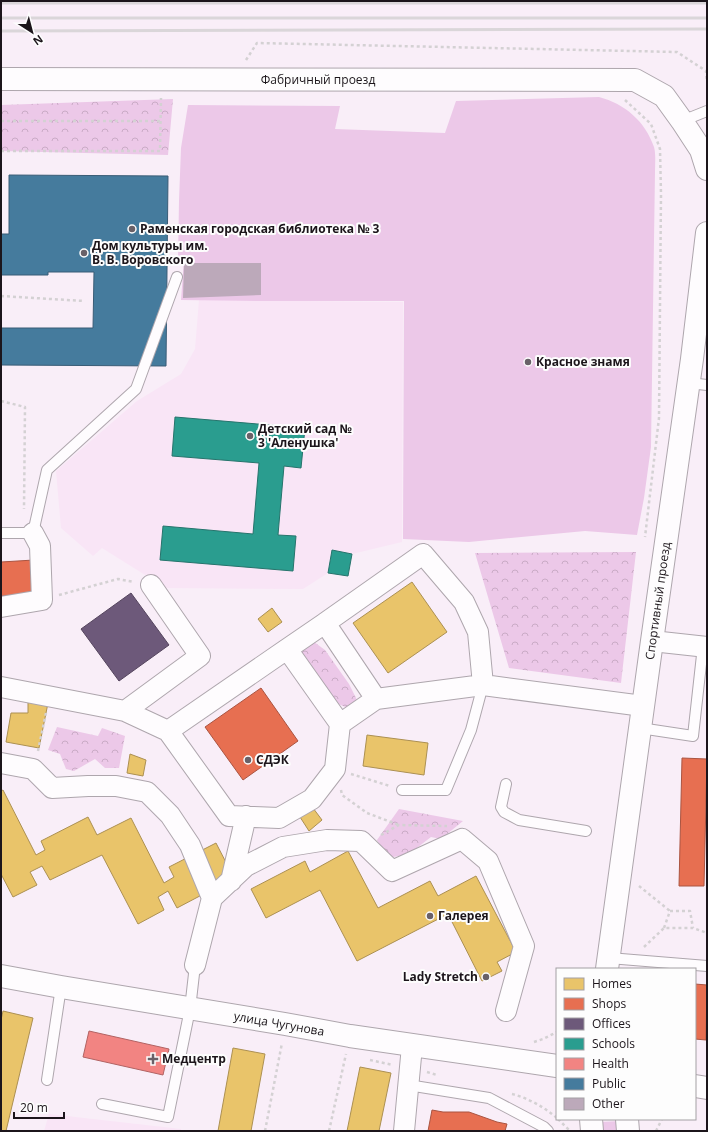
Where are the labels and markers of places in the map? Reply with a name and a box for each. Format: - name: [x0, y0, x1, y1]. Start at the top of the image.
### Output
- place label: Раменская городская библиотека № 3: [140, 220, 380, 237]
- marker: Раменская городская библиотека № 3: [127, 224, 137, 234]
- place label: Дом культуры им. В. В. Воровского: [92, 237, 208, 268]
- marker: Дом культуры им. В. В. Воровского: [79, 248, 89, 258]
- place label: Красное знамя: [536, 353, 630, 370]
- marker: Красное знамя: [523, 357, 533, 367]
- place label: Детский сад № 3 'Аленушка': [258, 420, 352, 451]
- marker: Детский сад № 3 'Аленушка': [245, 431, 255, 441]
- place label: СДЭК: [256, 751, 290, 768]
- marker: СДЭК: [243, 755, 253, 765]
- place label: Галерея: [438, 907, 489, 924]
- marker: Галерея: [425, 911, 435, 921]
- place label: Lady Stretch: [403, 968, 478, 985]
- marker: Lady Stretch: [481, 972, 491, 982]
- place label: Медцентр: [162, 1050, 226, 1067]
- marker: Медцентр: [147, 1053, 159, 1065]

